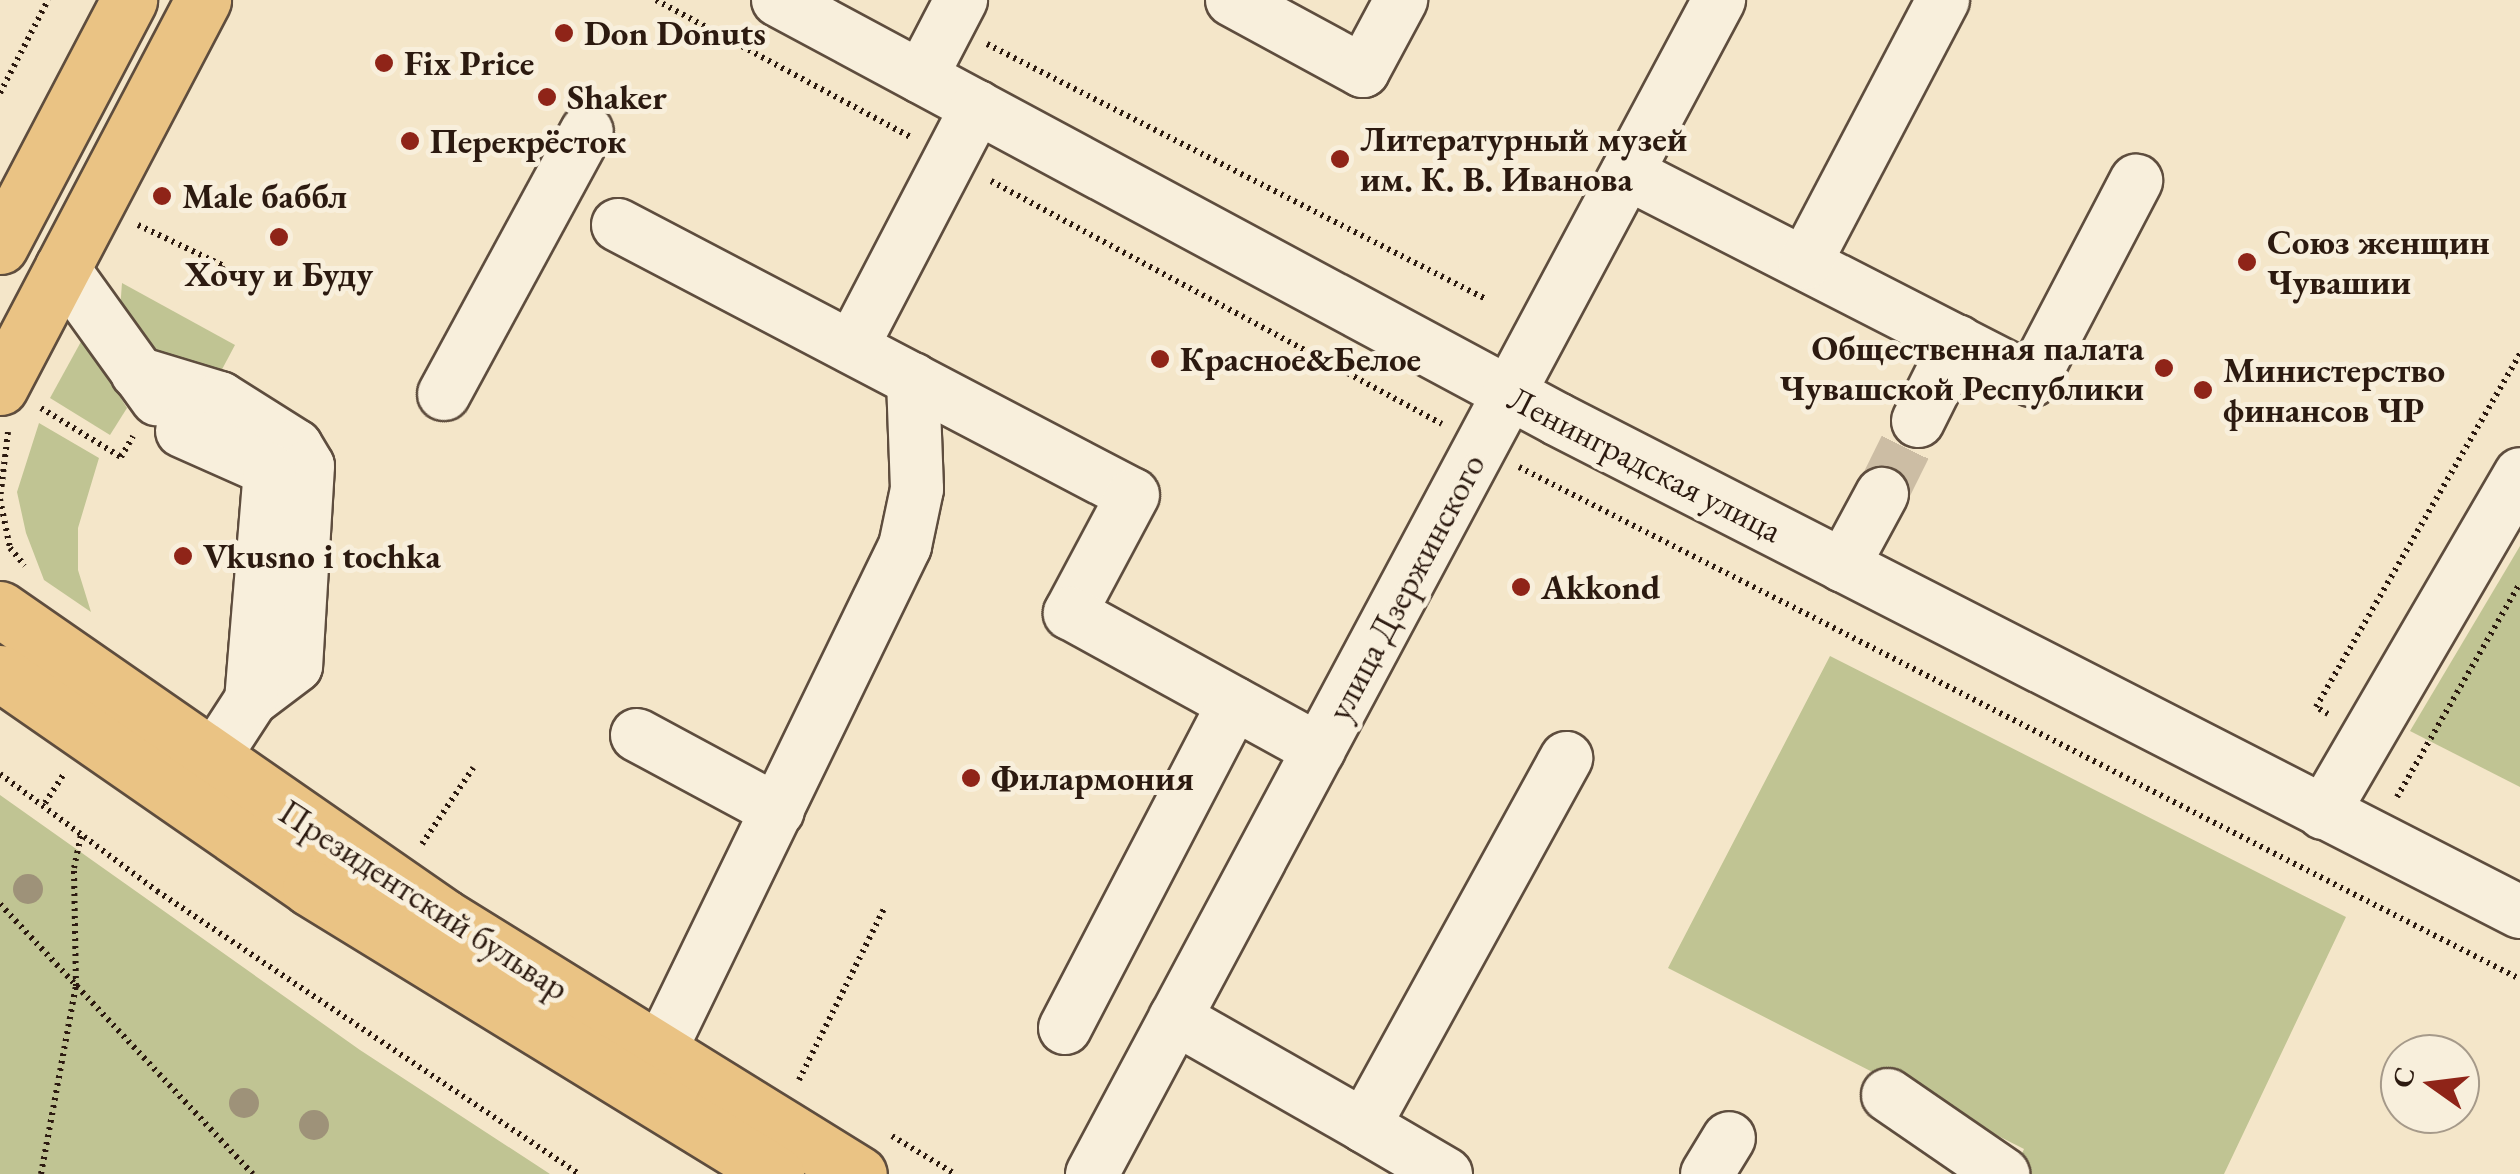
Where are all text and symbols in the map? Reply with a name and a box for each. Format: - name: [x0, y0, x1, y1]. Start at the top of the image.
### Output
- place label: Don Donuts: [584, 12, 766, 54]
- marker: Don Donuts: [553, 22, 575, 44]
- place label: Fix Price: [404, 42, 534, 84]
- marker: Fix Price: [373, 52, 395, 74]
- place label: Shaker: [567, 76, 667, 118]
- marker: Shaker: [536, 86, 558, 108]
- place label: Литературный музей им. К. В. Иванова: [1360, 118, 1687, 200]
- place label: Перекрёсток: [430, 120, 626, 162]
- marker: Перекрёсток: [399, 130, 421, 152]
- marker: Литературный музей им. К. В. Иванова: [1329, 148, 1351, 170]
- place label: Male баббл: [182, 175, 347, 217]
- marker: Male баббл: [151, 185, 173, 207]
- place label: Союз женщин Чувашии: [2267, 221, 2490, 303]
- marker: Хочу и Буду: [268, 226, 290, 248]
- marker: Союз женщин Чувашии: [2236, 251, 2258, 273]
- place label: Хочу и Буду: [185, 253, 373, 295]
- place label: Общественная палата Чувашской Республики: [1780, 327, 2144, 409]
- place label: Красное&Белое: [1180, 338, 1421, 380]
- marker: Красное&Белое: [1149, 348, 1171, 370]
- place label: Министерство финансов ЧР: [2223, 349, 2445, 431]
- marker: Общественная палата Чувашской Республики: [2153, 357, 2175, 379]
- street label: Ленинградская улица: [1501, 377, 1789, 551]
- marker: Министерство финансов ЧР: [2192, 379, 2214, 401]
- street label: улица Дзержинского: [1318, 447, 1494, 727]
- place label: Vkusno i tochka: [203, 535, 441, 577]
- marker: Vkusno i tochka: [172, 545, 194, 567]
- place label: Akkond: [1541, 566, 1660, 608]
- marker: Akkond: [1510, 576, 1532, 598]
- place label: Филармония: [991, 757, 1194, 799]
- marker: Филармония: [960, 767, 982, 789]
- street label: Президентский бульвар: [271, 791, 577, 1009]
- north arrow: [2380, 1034, 2480, 1134]
- text: С: [2383, 1063, 2423, 1091]

